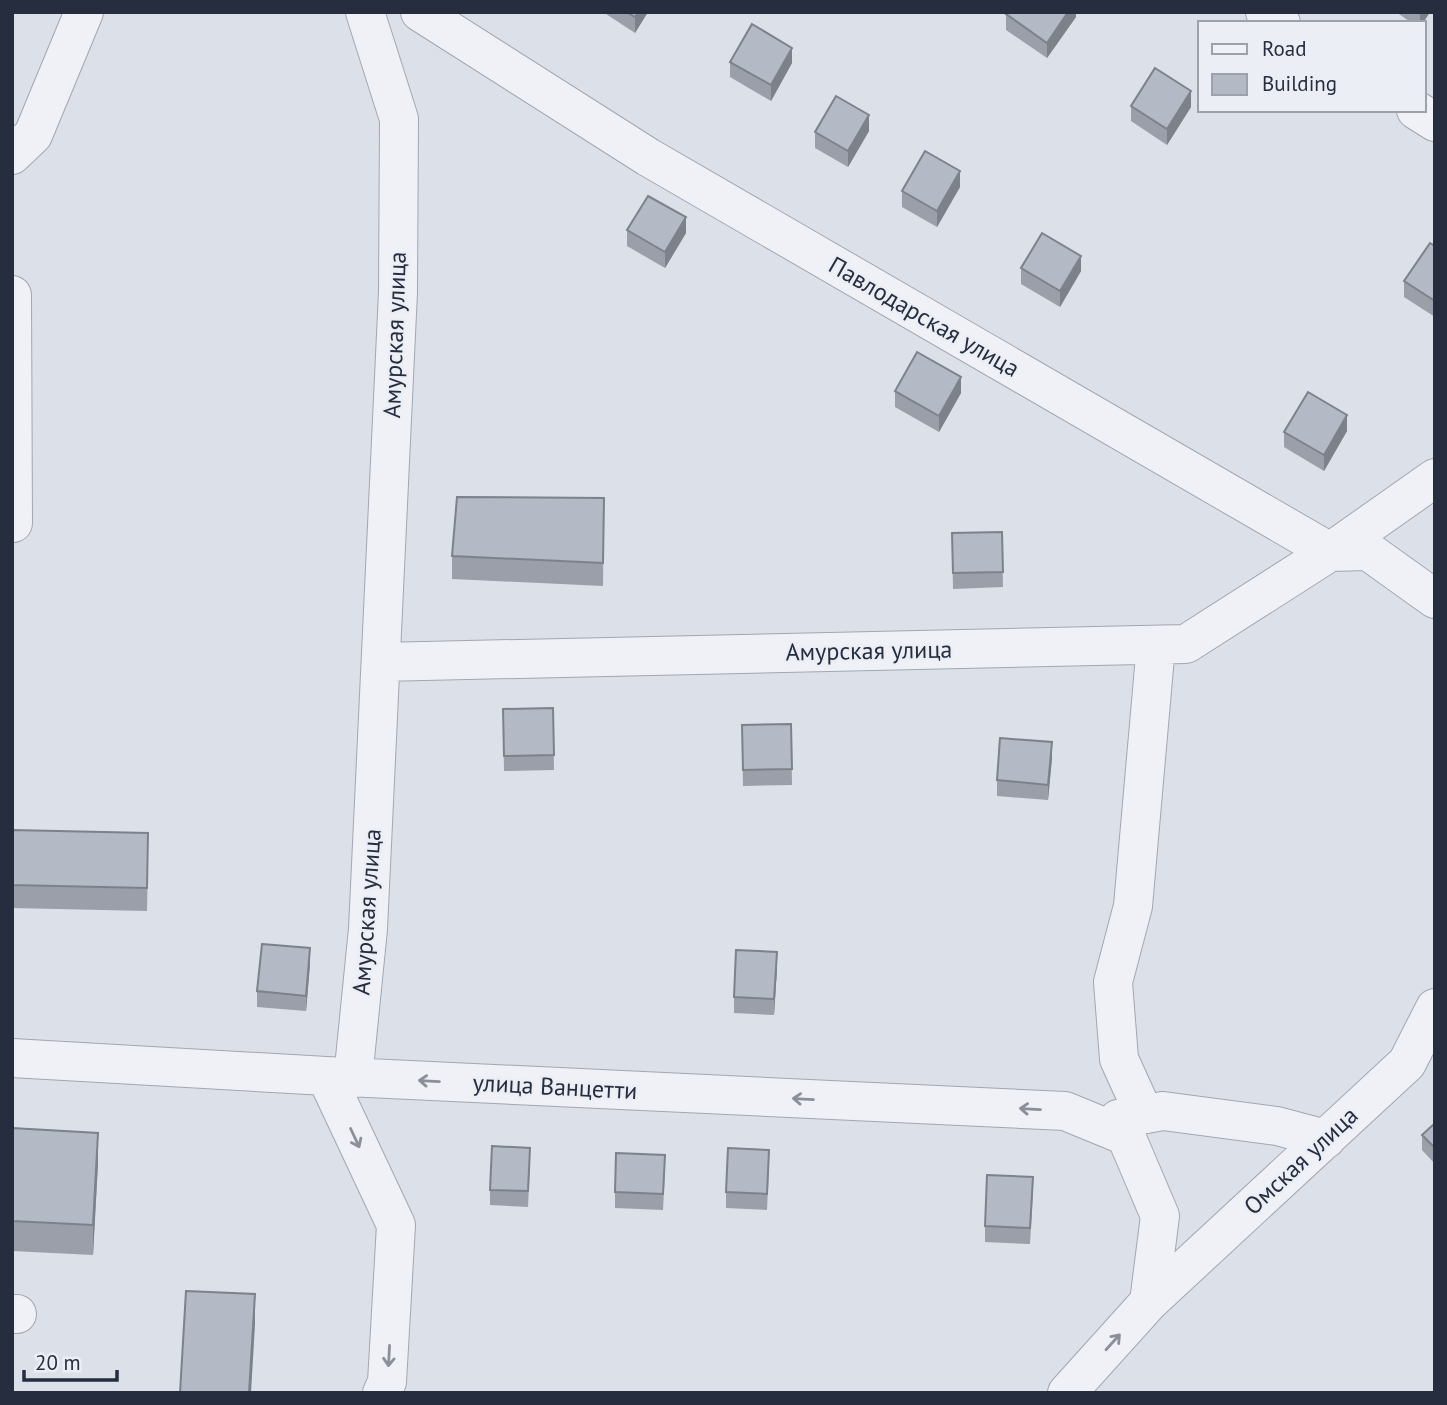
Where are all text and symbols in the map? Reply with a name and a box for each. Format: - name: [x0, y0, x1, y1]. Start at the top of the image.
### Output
- legend: [1198, 21, 1426, 112]
- text: Road: [1262, 35, 1306, 62]
- text: Building: [1262, 70, 1337, 97]
- street label: Павлодарская улица: [823, 249, 1025, 384]
- street label: Амурская улица: [376, 251, 413, 419]
- street label: Амурская улица: [785, 634, 953, 667]
- street label: Амурская улица: [345, 828, 388, 996]
- street label: улица Ванцетти: [472, 1067, 638, 1106]
- one-way arrow: [417, 1075, 440, 1088]
- one-way arrow: [791, 1092, 814, 1105]
- street label: Омская улица: [1237, 1100, 1364, 1221]
- one-way arrow: [1019, 1103, 1042, 1116]
- one-way arrow: [349, 1127, 362, 1148]
- one-way arrow: [1105, 1333, 1121, 1351]
- scale bar: [24, 1338, 117, 1382]
- one-way arrow: [382, 1345, 395, 1368]
- text: 20 m: [35, 1349, 81, 1376]

